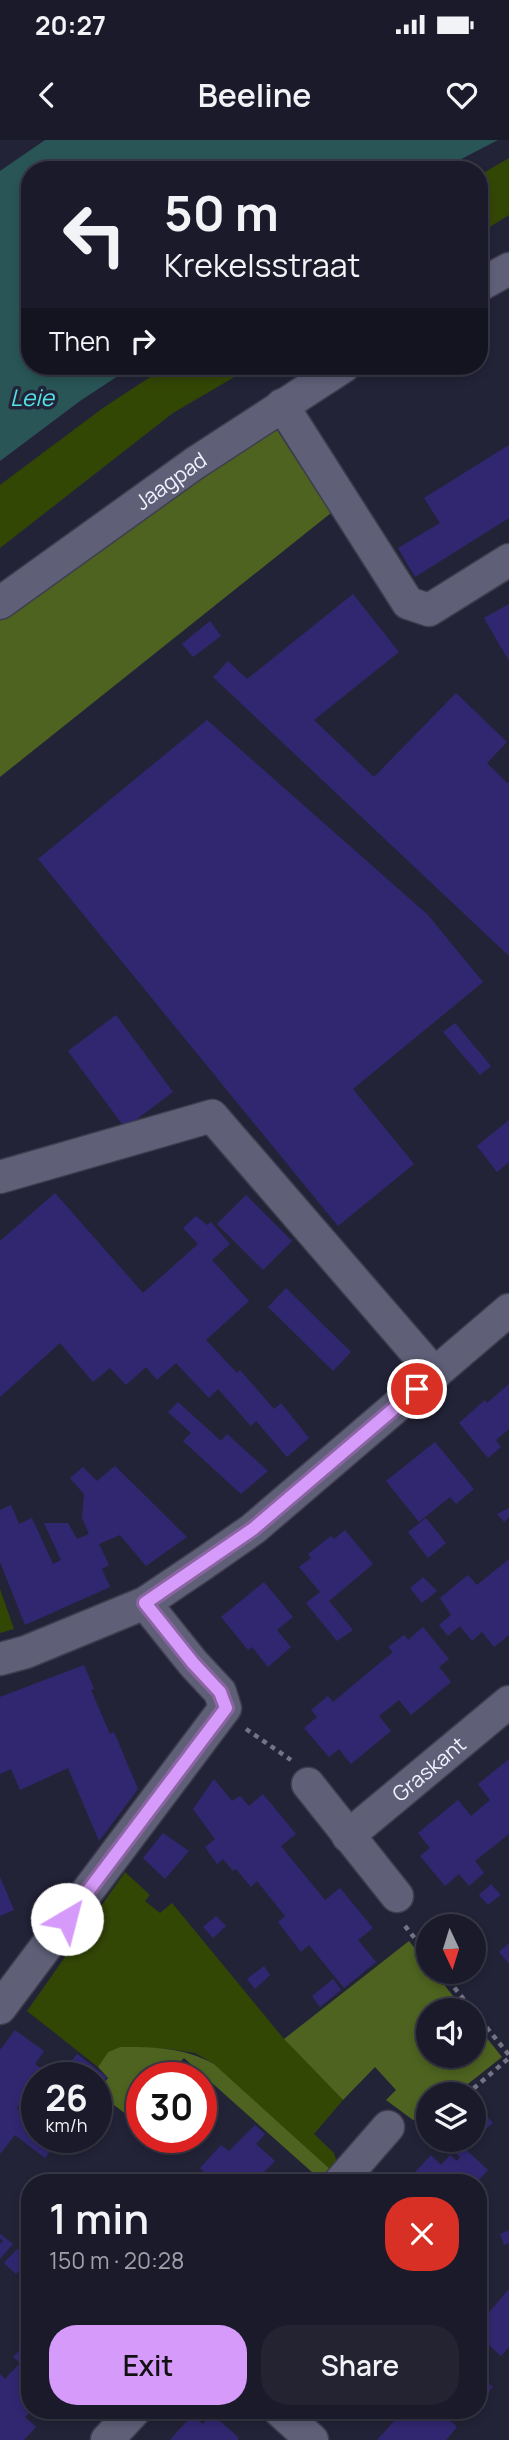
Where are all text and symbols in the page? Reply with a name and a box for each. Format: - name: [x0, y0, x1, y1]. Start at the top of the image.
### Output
- text: 20:27: [35, 7, 106, 43]
- text: Beeline: [198, 73, 311, 117]
- icon: back: [28, 76, 66, 114]
- icon: heart: [443, 76, 481, 114]
- text: 50 m: [164, 179, 279, 246]
- icon: left: [49, 189, 140, 280]
- text: Krekelsstraat: [164, 243, 360, 287]
- icon: right: [124, 322, 162, 360]
- text: Then: [49, 323, 110, 359]
- water label: Leie: [10, 381, 56, 413]
- street label: Jaagpad: [129, 445, 212, 516]
- pin: [387, 1359, 447, 1419]
- icon: arrive: [398, 1370, 436, 1408]
- street label: Graskant: [386, 1730, 471, 1808]
- position arrow: [30, 1882, 104, 1956]
- north arrow: [416, 1914, 486, 1984]
- map controls: [416, 1914, 486, 2152]
- button: sound: [416, 1998, 486, 2068]
- speed limit sign: 30: [126, 2062, 217, 2153]
- text: 26: [45, 2074, 88, 2122]
- button: layers: [416, 2082, 486, 2152]
- text: km/h: [46, 2113, 87, 2137]
- text: 1 min: [49, 2189, 149, 2247]
- button: close: [385, 2197, 459, 2271]
- text: 150 m · 20:28: [49, 2244, 184, 2276]
- button: Exit: [49, 2325, 247, 2405]
- button: Share: [261, 2325, 459, 2405]

